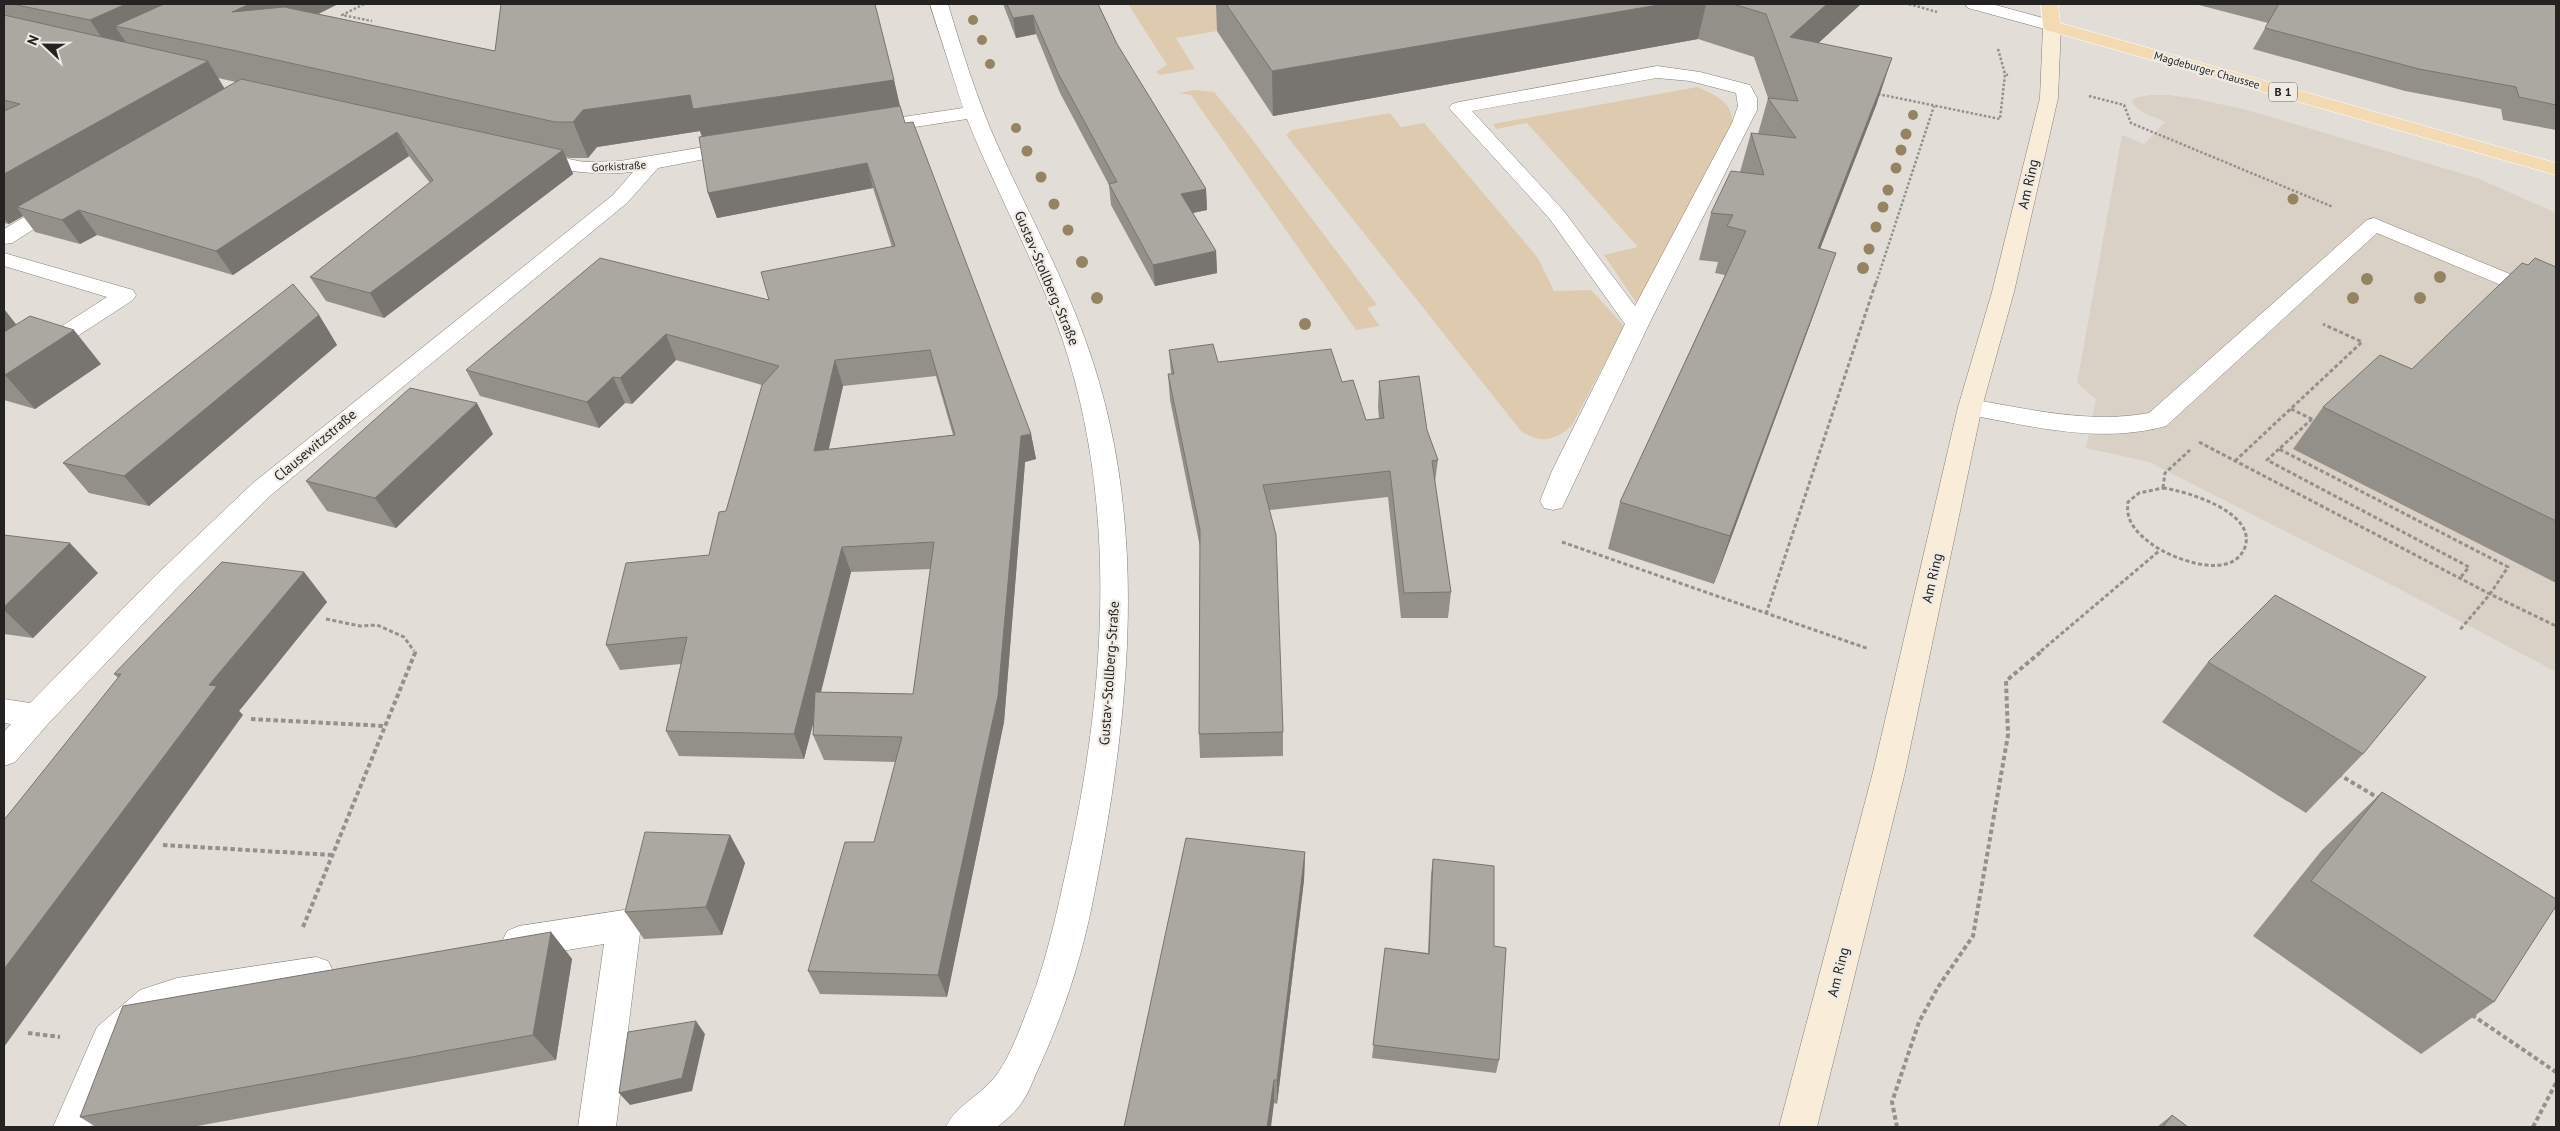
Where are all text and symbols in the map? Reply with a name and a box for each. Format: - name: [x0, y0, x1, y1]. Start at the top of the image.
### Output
- north arrow: [20, 20, 70, 70]
- text: N: [23, 32, 43, 48]
- street label: Magdeburger Chaussee: [2153, 48, 2262, 92]
- road number: B 1: [2269, 82, 2297, 101]
- street label: Am Ring: [2014, 157, 2042, 211]
- street label: Gorkistraße: [592, 158, 647, 174]
- street label: Gustav-Stollberg-Straße: [1010, 208, 1084, 348]
- street label: Clausewitzstraße: [270, 405, 360, 485]
- street label: Am Ring: [1918, 551, 1946, 605]
- street label: Gustav-Stollberg-Straße: [1095, 600, 1123, 746]
- street label: Am Ring: [1823, 945, 1853, 999]

